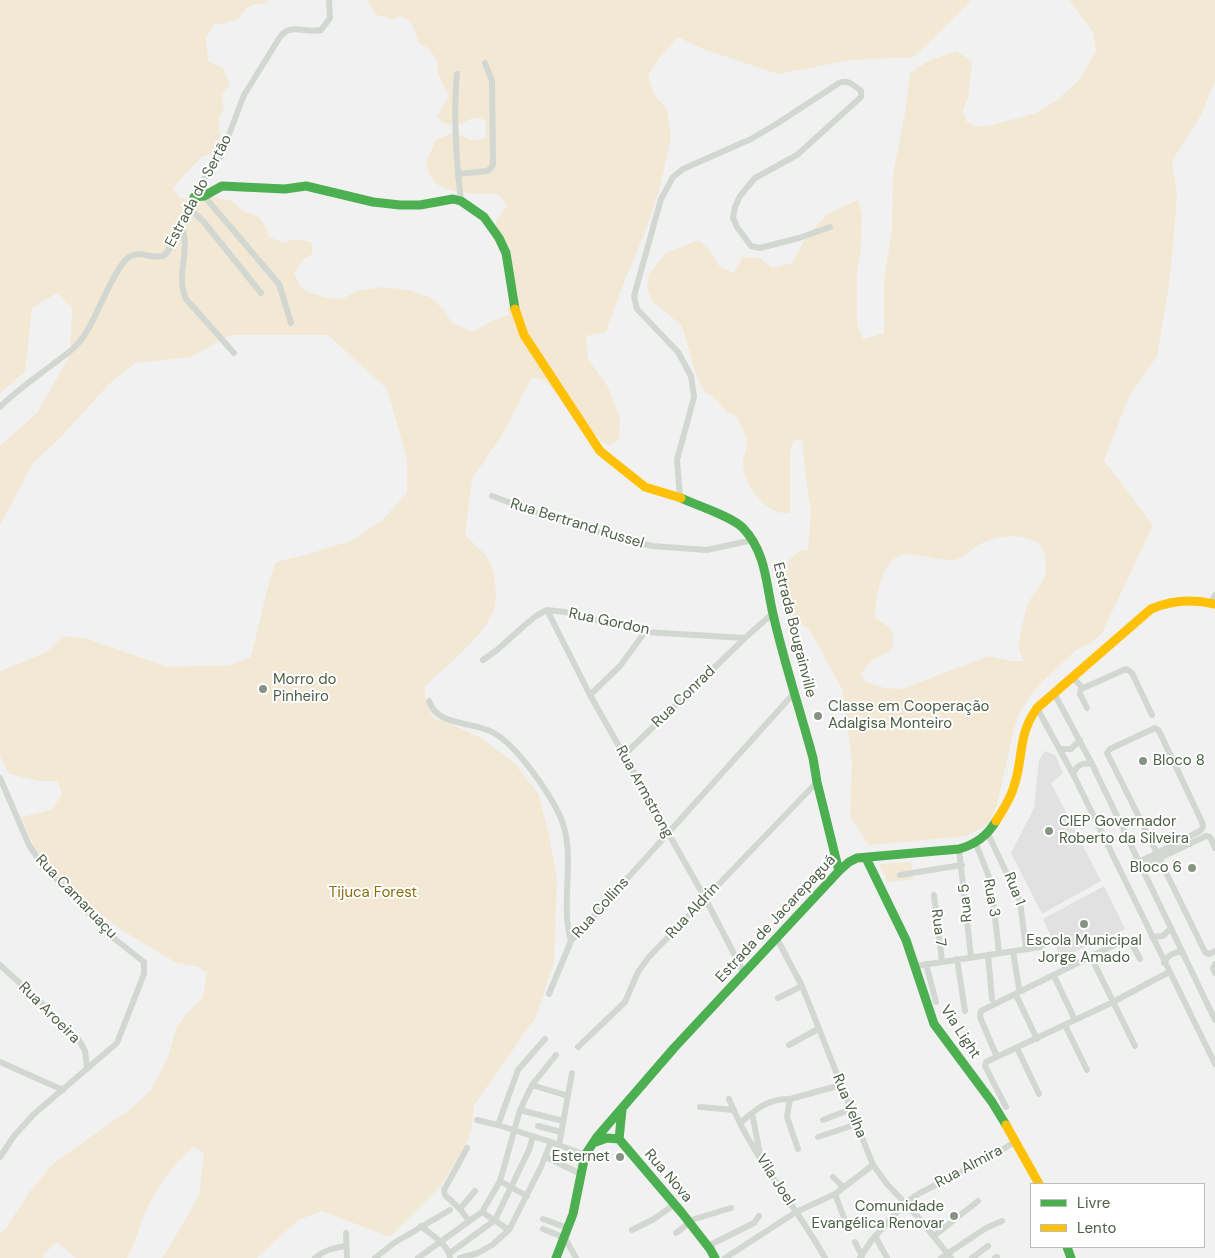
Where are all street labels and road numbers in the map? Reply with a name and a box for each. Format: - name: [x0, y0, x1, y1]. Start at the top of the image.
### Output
- street label: Estrada do Sertão: [162, 132, 236, 250]
- street label: Rua Bertrand Russel: [508, 495, 646, 553]
- street label: Estrada Bougainville: [768, 561, 820, 699]
- street label: Rua Gordon: [567, 605, 651, 639]
- street label: Rua Conrad: [649, 662, 719, 732]
- street label: Rua Armstrong: [611, 743, 677, 841]
- street label: Rua Camaruaçu: [31, 851, 121, 943]
- street label: Estrada de Jacarepaguá: [712, 852, 840, 986]
- street label: Rua 1: [999, 870, 1029, 908]
- street label: Rua Collins: [569, 874, 633, 942]
- street label: Rua 3: [979, 877, 1003, 919]
- street label: Rua Aldrin: [663, 879, 723, 943]
- street label: Rua 5: [955, 883, 977, 923]
- street label: Rua 7: [927, 908, 949, 948]
- street label: Rua Aroeira: [14, 978, 84, 1048]
- street label: Via Light: [936, 1002, 984, 1062]
- street label: Rua Velha: [828, 1071, 870, 1141]
- street label: Rua Almira: [932, 1142, 1006, 1192]
- street label: Rua Nova: [640, 1146, 696, 1206]
- street label: Vila Joel: [752, 1151, 798, 1209]

